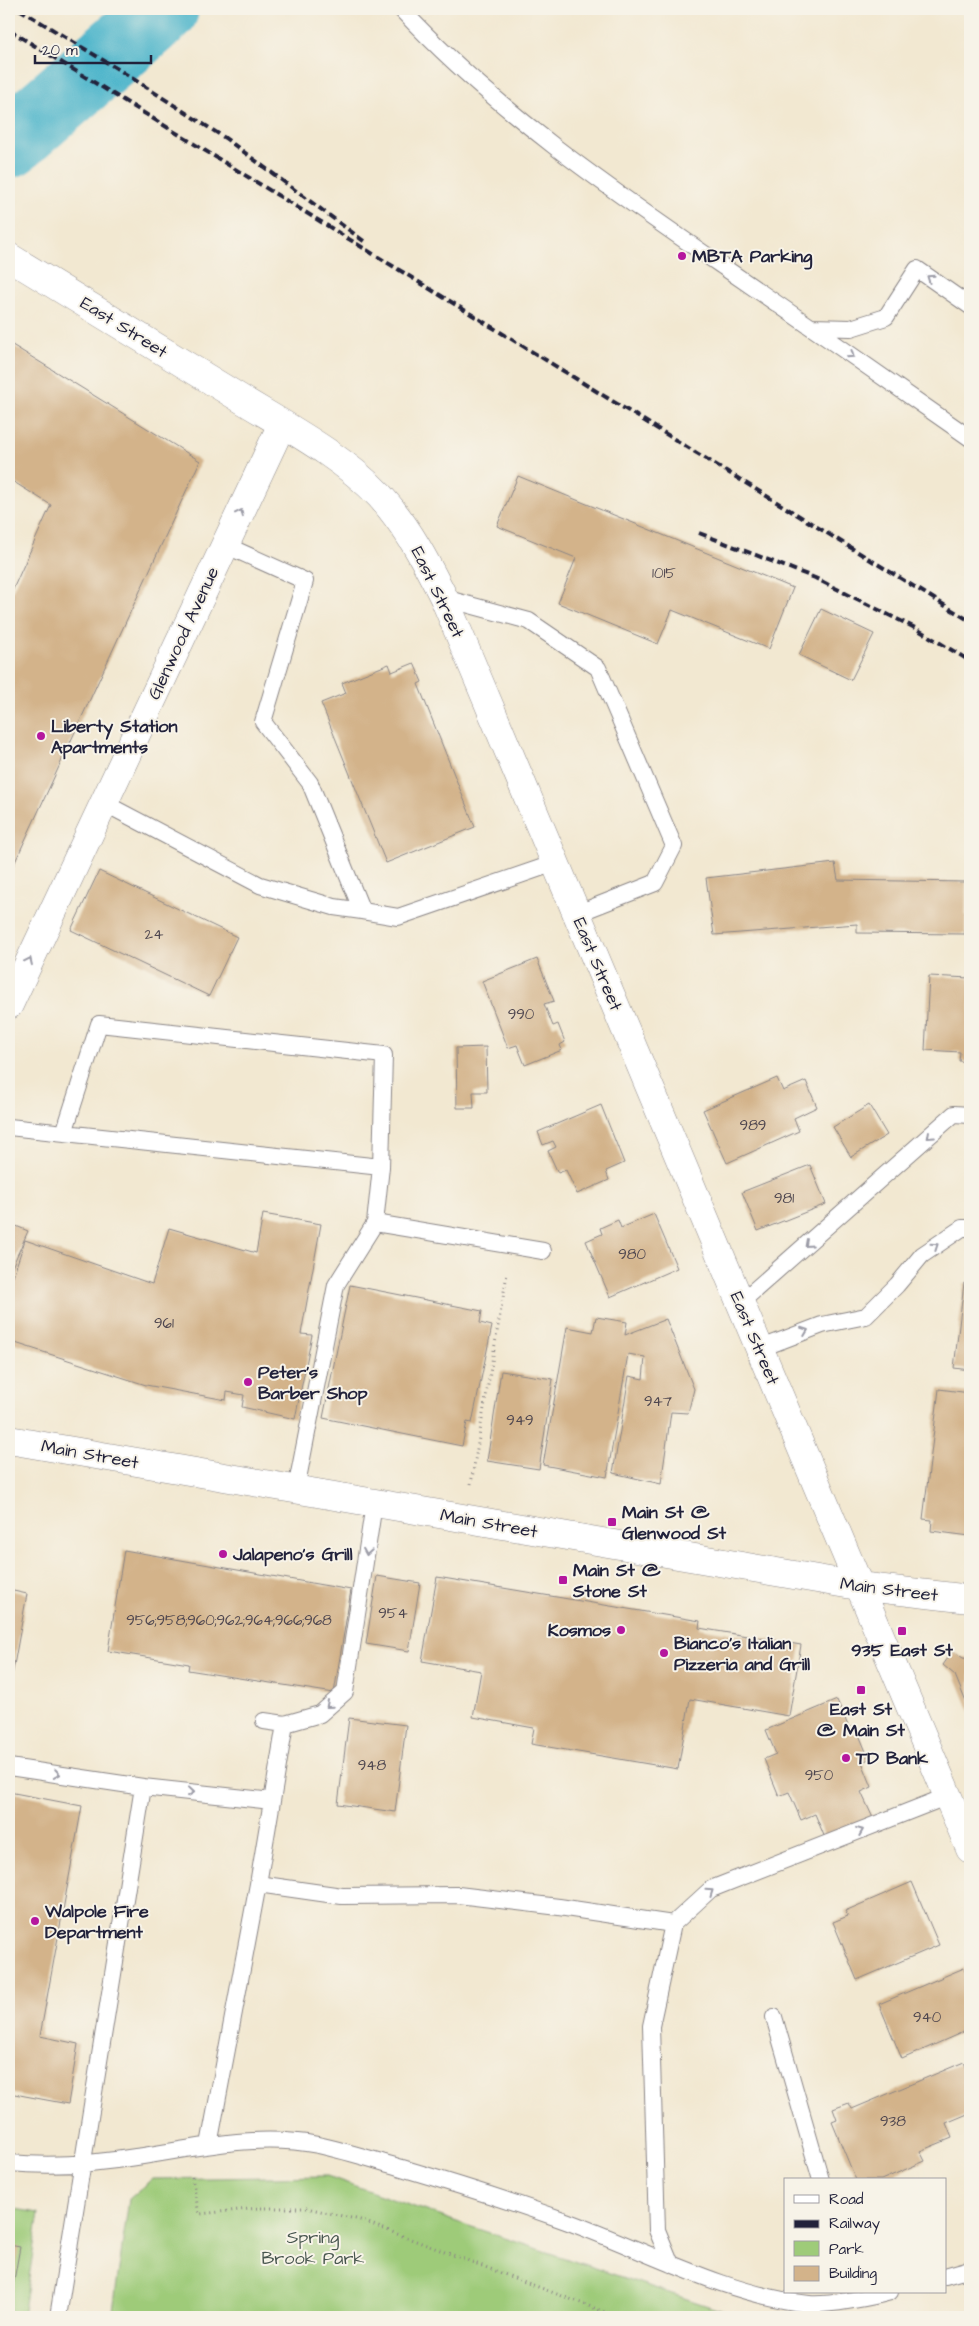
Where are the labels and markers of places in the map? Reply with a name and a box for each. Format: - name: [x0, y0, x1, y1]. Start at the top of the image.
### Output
- place label: MBTA Parking: [692, 244, 813, 270]
- marker: MBTA Parking: [676, 250, 688, 262]
- place label: Liberty Station Apartments: [51, 714, 177, 760]
- marker: Liberty Station Apartments: [35, 730, 47, 742]
- place label: Peter's Barber Shop: [258, 1360, 368, 1406]
- marker: Peter's Barber Shop: [242, 1376, 254, 1388]
- place label: Main St @ Glenwood St: [622, 1500, 727, 1546]
- marker: Main St @ Glenwood St: [606, 1516, 618, 1528]
- place label: Jalapeno's Grill: [232, 1542, 353, 1567]
- marker: Jalapeno's Grill: [217, 1548, 229, 1560]
- place label: Main St @ Stone St: [572, 1558, 661, 1604]
- marker: Main St @ Stone St: [557, 1574, 569, 1586]
- place label: Kosmos: [548, 1618, 611, 1643]
- marker: Kosmos: [615, 1624, 627, 1636]
- marker: 935 East St: [896, 1625, 908, 1637]
- place label: Bianco's Italian Pizzeria and Grill: [674, 1631, 810, 1677]
- place label: 935 East St: [851, 1638, 953, 1663]
- marker: Bianco's Italian Pizzeria and Grill: [658, 1647, 670, 1659]
- marker: East St @ Main St: [855, 1684, 867, 1696]
- place label: East St @ Main St: [817, 1697, 906, 1743]
- place label: TD Bank: [855, 1746, 929, 1771]
- marker: TD Bank: [840, 1752, 852, 1764]
- place label: Walpole Fire Department: [44, 1899, 149, 1945]
- marker: Walpole Fire Department: [29, 1915, 41, 1927]

